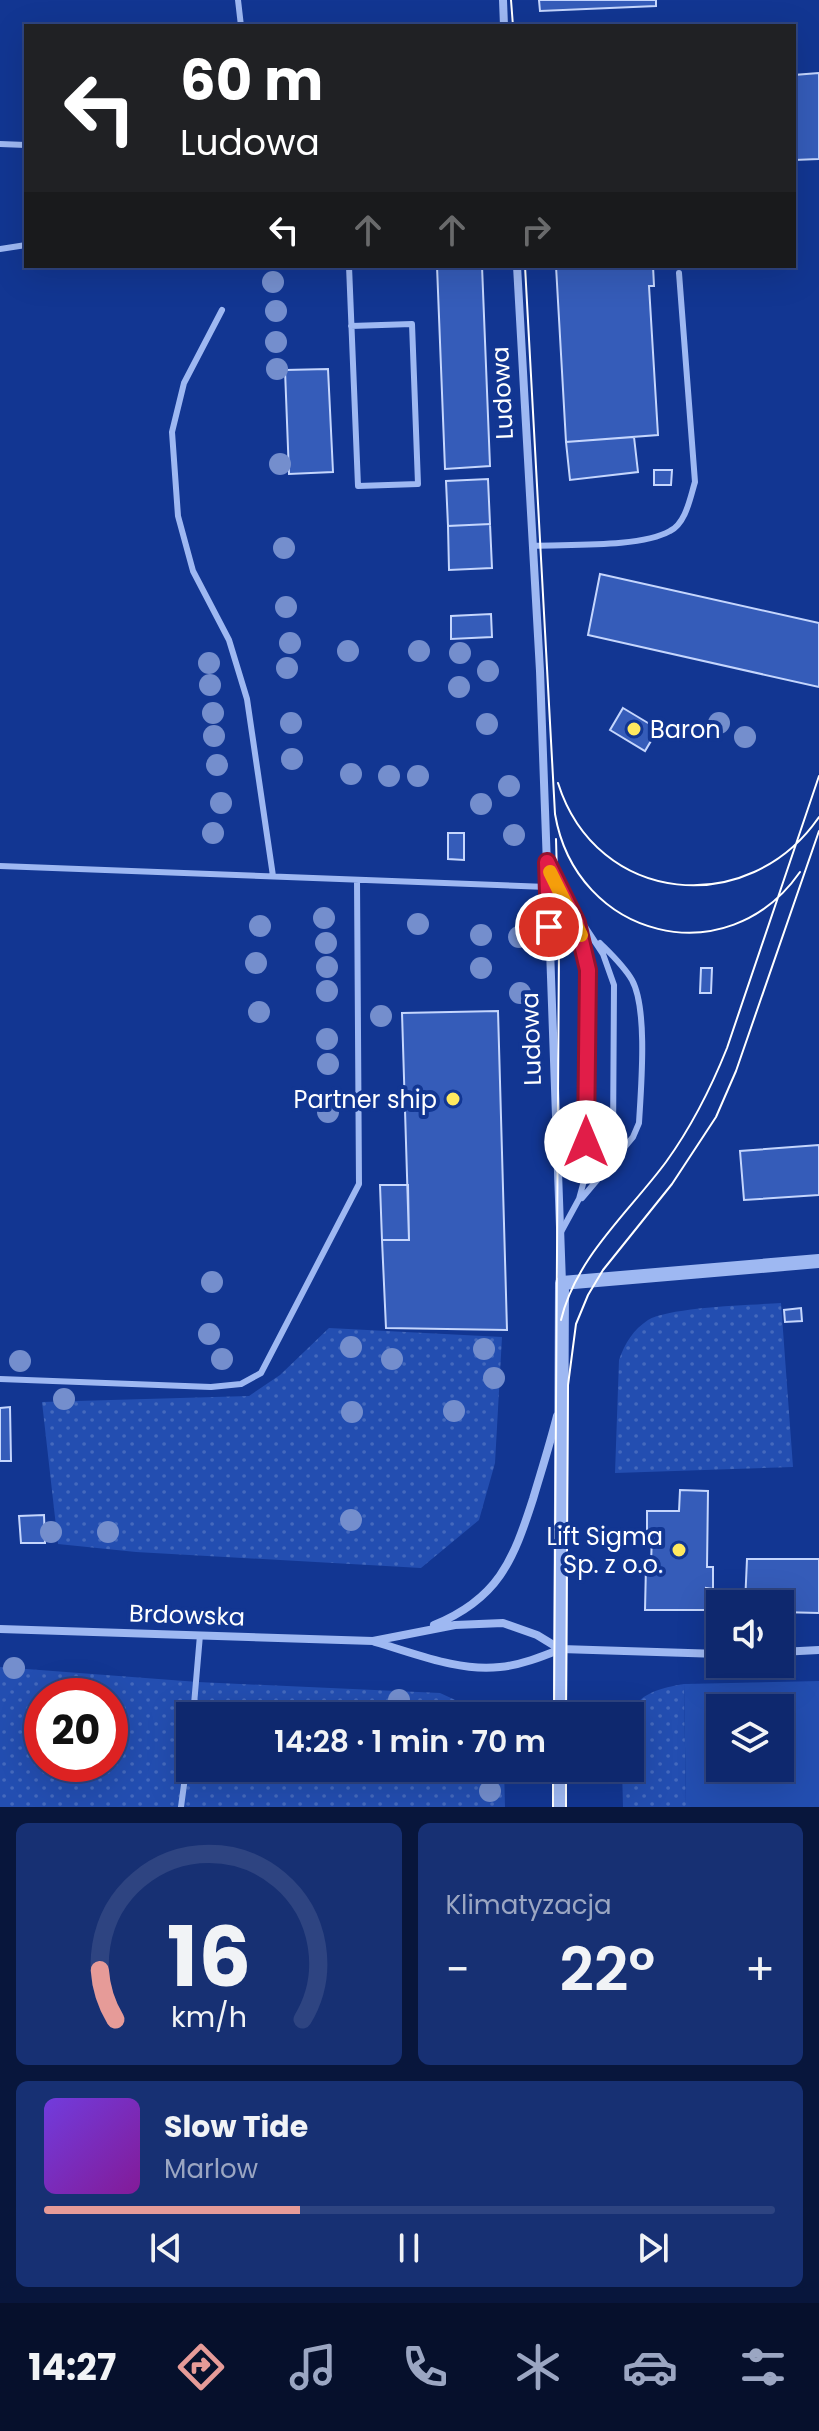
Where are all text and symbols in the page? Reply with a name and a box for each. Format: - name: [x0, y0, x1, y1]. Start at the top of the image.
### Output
- text: 60 m: [180, 41, 323, 120]
- icon: left: [48, 56, 152, 160]
- text: Ludowa: [180, 117, 320, 168]
- icon: left: [262, 208, 306, 252]
- icon: ahead: [346, 208, 390, 252]
- icon: ahead: [430, 208, 474, 252]
- icon: right: [514, 208, 558, 252]
- street label: Ludowa: [483, 346, 521, 440]
- place label: Baron: [650, 713, 721, 746]
- marker: Baron: [625, 720, 643, 738]
- pin: [515, 893, 583, 961]
- icon: arrive: [527, 905, 571, 949]
- street label: Ludowa: [513, 992, 549, 1086]
- place label: Partner ship: [294, 1083, 437, 1116]
- marker: Partner ship: [444, 1090, 462, 1108]
- position arrow: [544, 1100, 628, 1184]
- place label: Lift Sigma Sp. z o.o.: [547, 1520, 663, 1581]
- marker: Lift Sigma Sp. z o.o.: [670, 1541, 688, 1559]
- map controls: [706, 1590, 794, 1782]
- button: sound: [706, 1590, 794, 1678]
- street label: Brdowska: [128, 1596, 246, 1634]
- speed limit sign: 20: [24, 1678, 128, 1782]
- button: layers: [706, 1694, 794, 1782]
- text: 14:28 · 1 min · 70 m: [274, 1720, 546, 1763]
- text: Klimatyzacja: [446, 1887, 612, 1923]
- text: 16: [167, 1899, 251, 2015]
- text: 22°: [560, 1928, 655, 2012]
- text: −: [446, 1939, 470, 2000]
- text: +: [745, 1939, 775, 2000]
- text: km/h: [171, 1997, 247, 2037]
- text: Slow Tide: [164, 2105, 308, 2148]
- text: Marlow: [164, 2151, 258, 2187]
- icon: previous: [144, 2226, 188, 2270]
- icon: pause: [387, 2226, 431, 2270]
- icon: next: [631, 2226, 675, 2270]
- icon: directions: [173, 2339, 229, 2395]
- icon: music: [285, 2339, 341, 2395]
- icon: phone: [397, 2339, 453, 2395]
- icon: climate: [510, 2339, 566, 2395]
- icon: car: [622, 2339, 678, 2395]
- icon: filters: [735, 2339, 791, 2395]
- text: 14:27: [28, 2342, 116, 2393]

